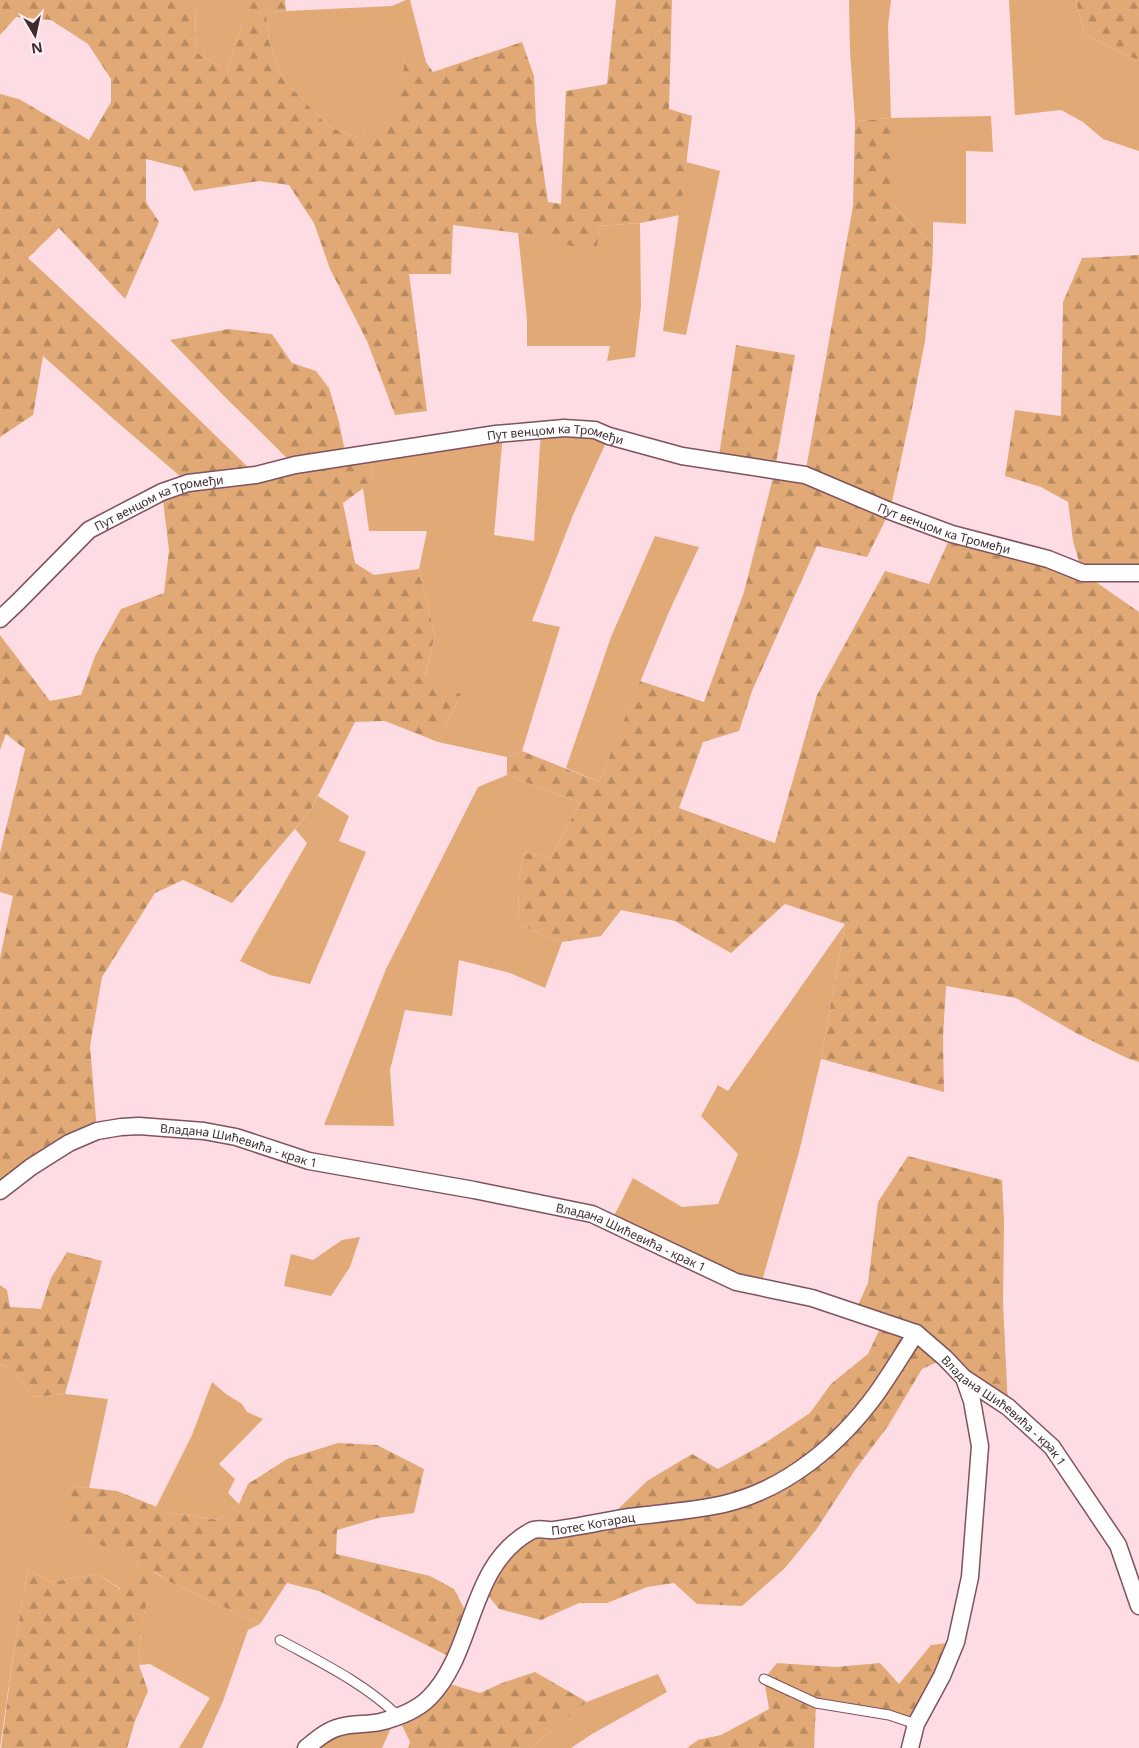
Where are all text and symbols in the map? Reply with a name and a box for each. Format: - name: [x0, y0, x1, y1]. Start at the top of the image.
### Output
- north arrow: [10, 10, 60, 60]
- text: N: [30, 38, 44, 59]
- street label: Пут венцом ка Тромеђи: [486, 419, 626, 448]
- street label: Пут венцом ка Тромеђи: [91, 470, 224, 534]
- street label: Пут венцом ка Тромеђи: [875, 498, 1013, 557]
- street label: Владана Шићевића - крак 1: [159, 1119, 319, 1171]
- street label: Владана Шићевића - крак 1: [555, 1198, 709, 1275]
- street label: Владана Шићевића - крак 1: [938, 1351, 1071, 1469]
- street label: Потес Котарац: [550, 1508, 636, 1539]

